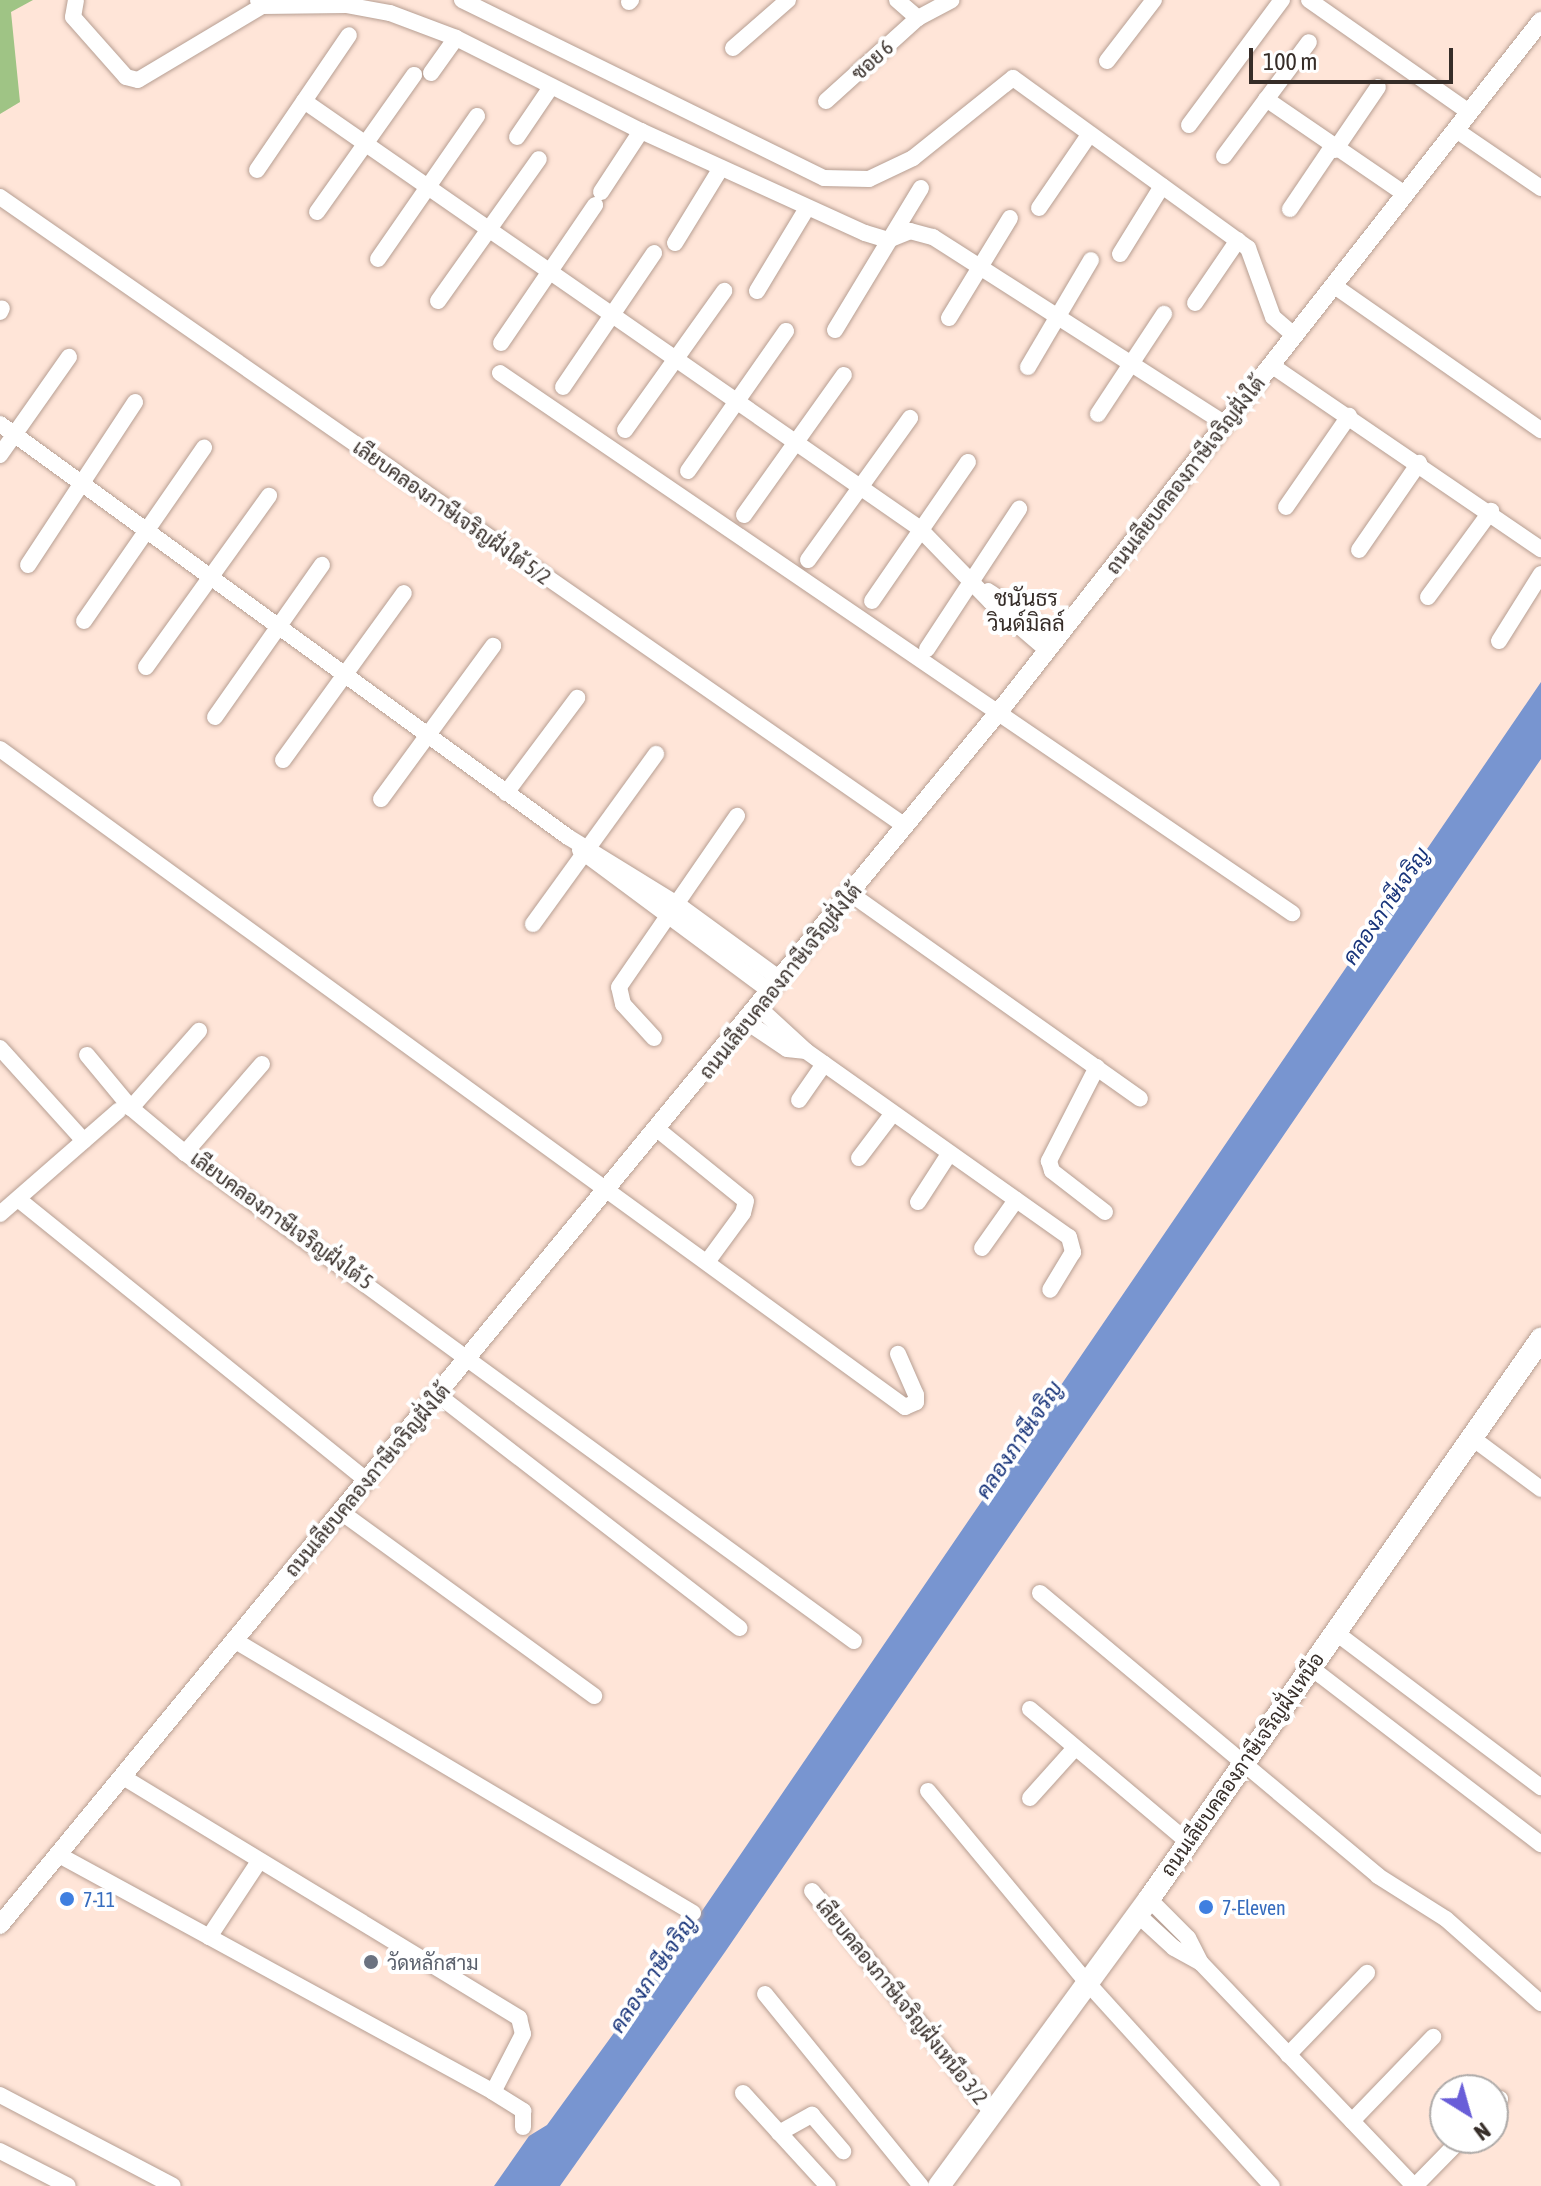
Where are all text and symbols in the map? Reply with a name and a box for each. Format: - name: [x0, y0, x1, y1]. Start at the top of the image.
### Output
- scale bar: [1253, 32, 1457, 82]
- street label: ซอย 6: [846, 35, 898, 85]
- text: 100 m: [1263, 48, 1317, 75]
- street label: ถนนเลียบคลองภาษีเจริญฝั่งใต้: [1100, 371, 1270, 579]
- street label: เลียบคลองภาษีเจริญฝั่งใต้ 5/2: [349, 435, 555, 589]
- district label: ชนันธร วินด์มิลล์: [987, 585, 1065, 636]
- water label: คลองภาษีเจริญ: [1337, 842, 1435, 970]
- street label: ถนนเลียบคลองภาษีเจริญฝั่งใต้: [694, 879, 866, 1083]
- street label: เลียบคลองภาษีเจริญฝั่งใต้ 5: [186, 1146, 378, 1294]
- water label: คลองภาษีเจริญ: [970, 1376, 1068, 1504]
- street label: ถนนเลียบคลองภาษีเจริญฝั่งใต้: [279, 1379, 455, 1581]
- street label: ถนนเลียบคลองภาษีเจริญฝั่งเหนือ: [1155, 1647, 1329, 1881]
- place label: 7-11: [83, 1887, 115, 1911]
- marker: 7-11: [58, 1890, 76, 1908]
- street label: เลียบคลองภาษีเจริญฝั่งเหนือ 3/2: [811, 1893, 993, 2109]
- place label: 7-Eleven: [1222, 1895, 1286, 1919]
- marker: 7-Eleven: [1197, 1898, 1215, 1916]
- water label: คลองภาษีเจริญ: [604, 1910, 702, 2038]
- place label: วัดหลักสาม: [387, 1950, 478, 1974]
- marker: วัดหลักสาม: [362, 1953, 380, 1971]
- north arrow: [1429, 2074, 1509, 2154]
- text: N: [1469, 2117, 1495, 2146]

